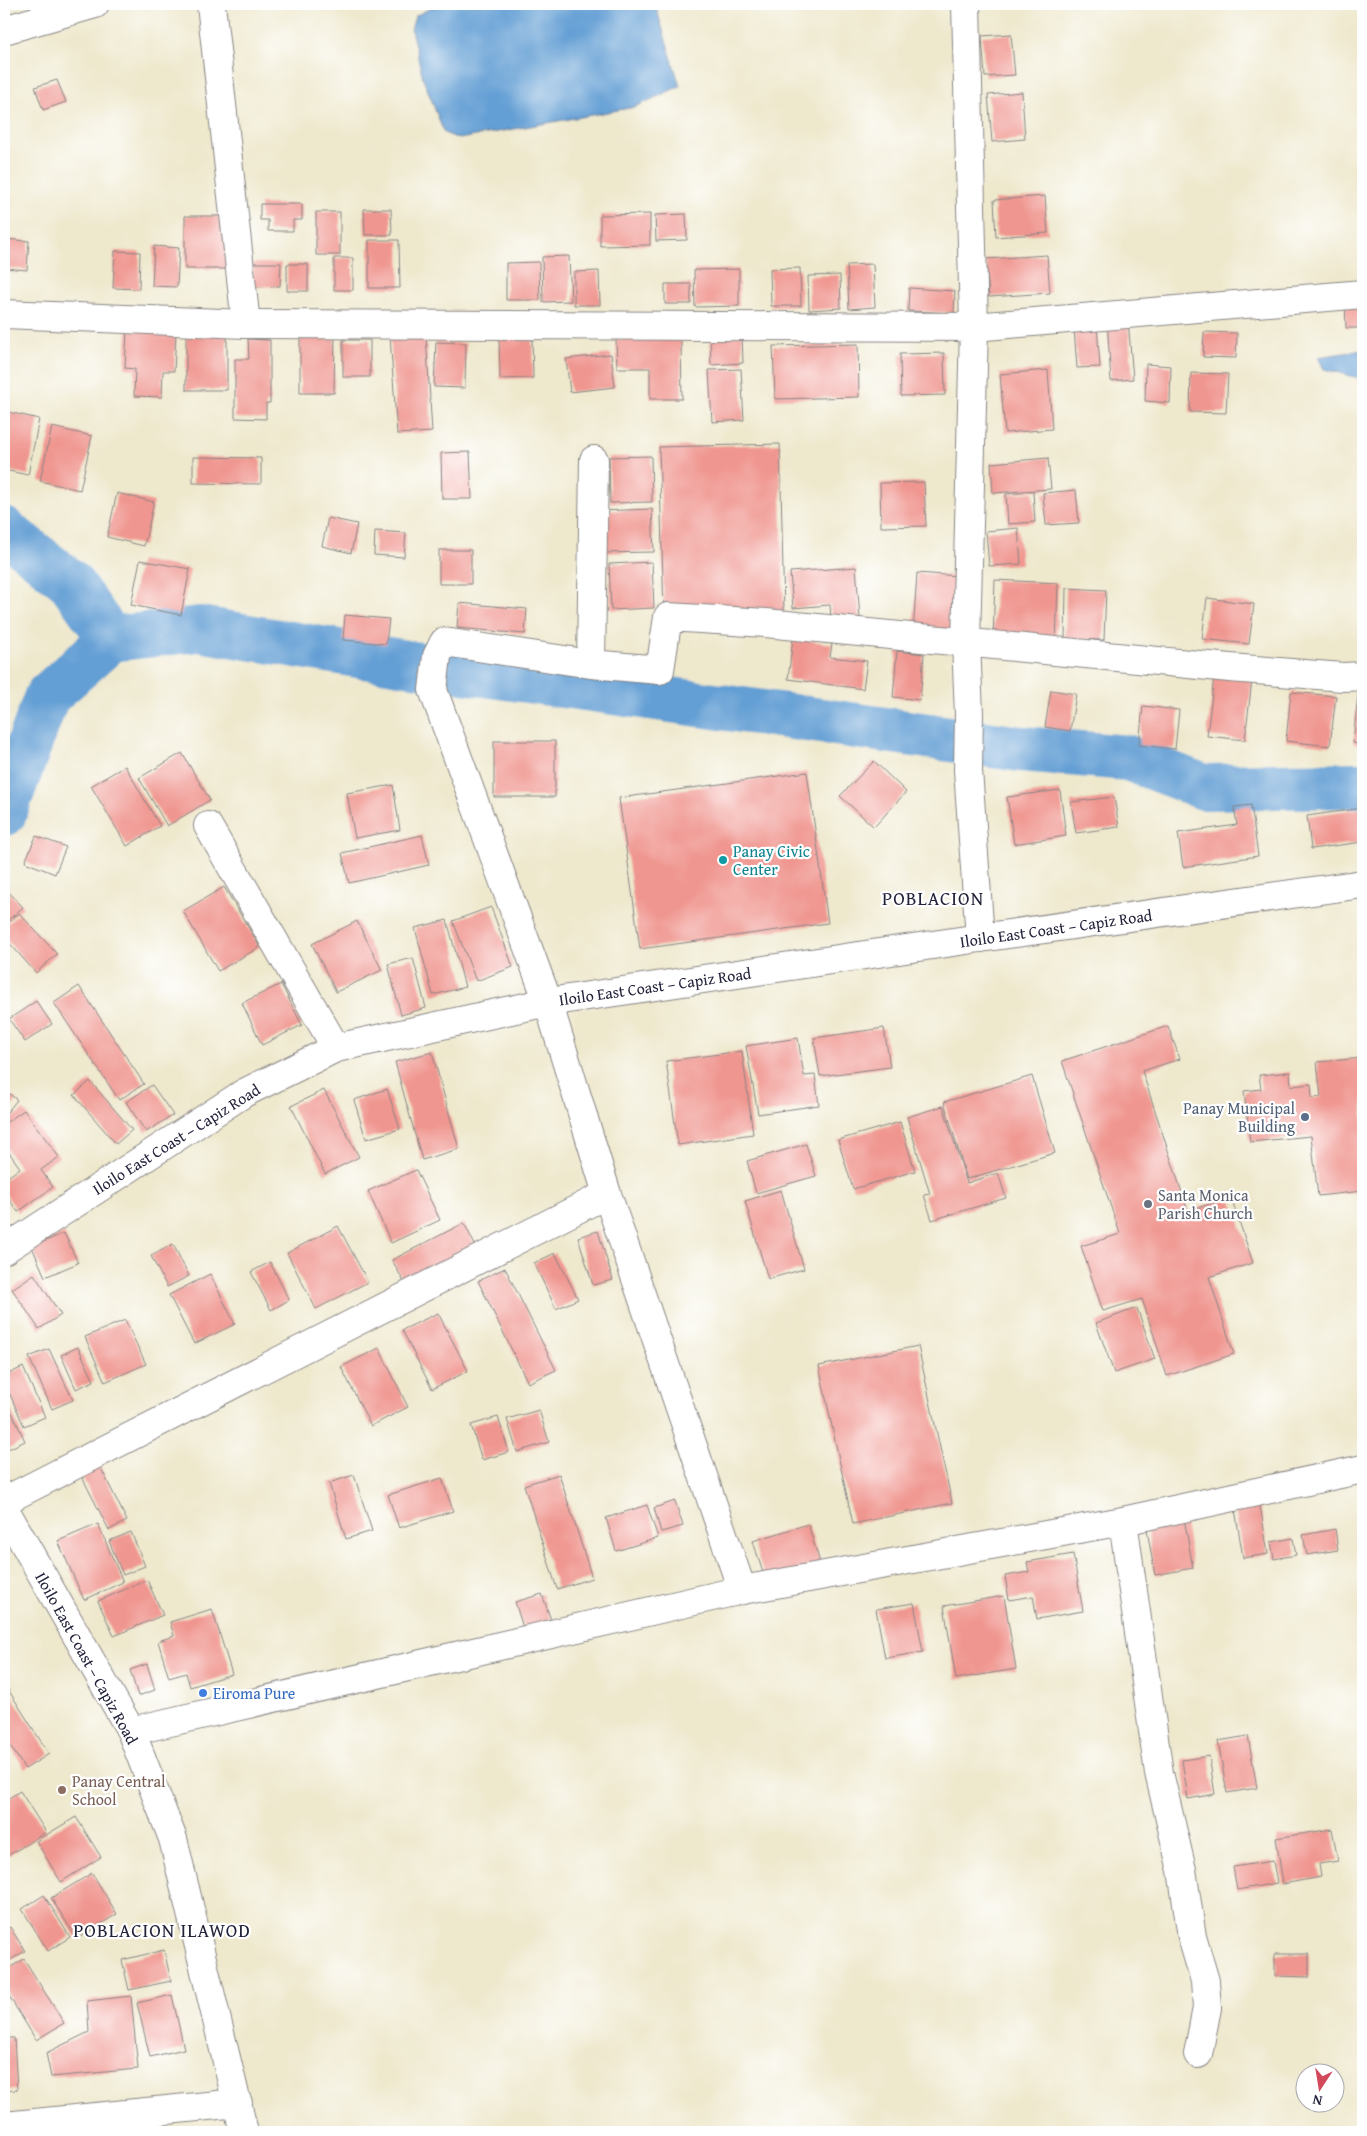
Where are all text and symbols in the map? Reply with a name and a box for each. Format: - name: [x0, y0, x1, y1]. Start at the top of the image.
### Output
- place label: Panay Civic Center: [733, 839, 810, 881]
- marker: Panay Civic Center: [717, 854, 729, 866]
- district label: POBLACION: [882, 884, 984, 912]
- street label: Iloilo East Coast – Capiz Road: [958, 903, 1154, 953]
- street label: Iloilo East Coast – Capiz Road: [557, 961, 753, 1011]
- street label: Iloilo East Coast – Capiz Road: [87, 1077, 265, 1201]
- place label: Panay Municipal Building: [1183, 1096, 1296, 1138]
- marker: Panay Municipal Building: [1299, 1111, 1311, 1123]
- place label: Santa Monica Parish Church: [1158, 1183, 1253, 1225]
- marker: Santa Monica Parish Church: [1142, 1198, 1154, 1210]
- street label: Iloilo East Coast – Capiz Road: [30, 1567, 145, 1749]
- place label: Eiroma Pure: [213, 1681, 295, 1705]
- marker: Eiroma Pure: [197, 1687, 209, 1699]
- place label: Panay Central School: [72, 1769, 166, 1811]
- marker: Panay Central School: [56, 1784, 68, 1796]
- district label: POBLACION ILAWOD: [73, 1916, 251, 1944]
- north arrow: [1294, 2064, 1344, 2114]
- text: N: [1310, 2090, 1324, 2111]

